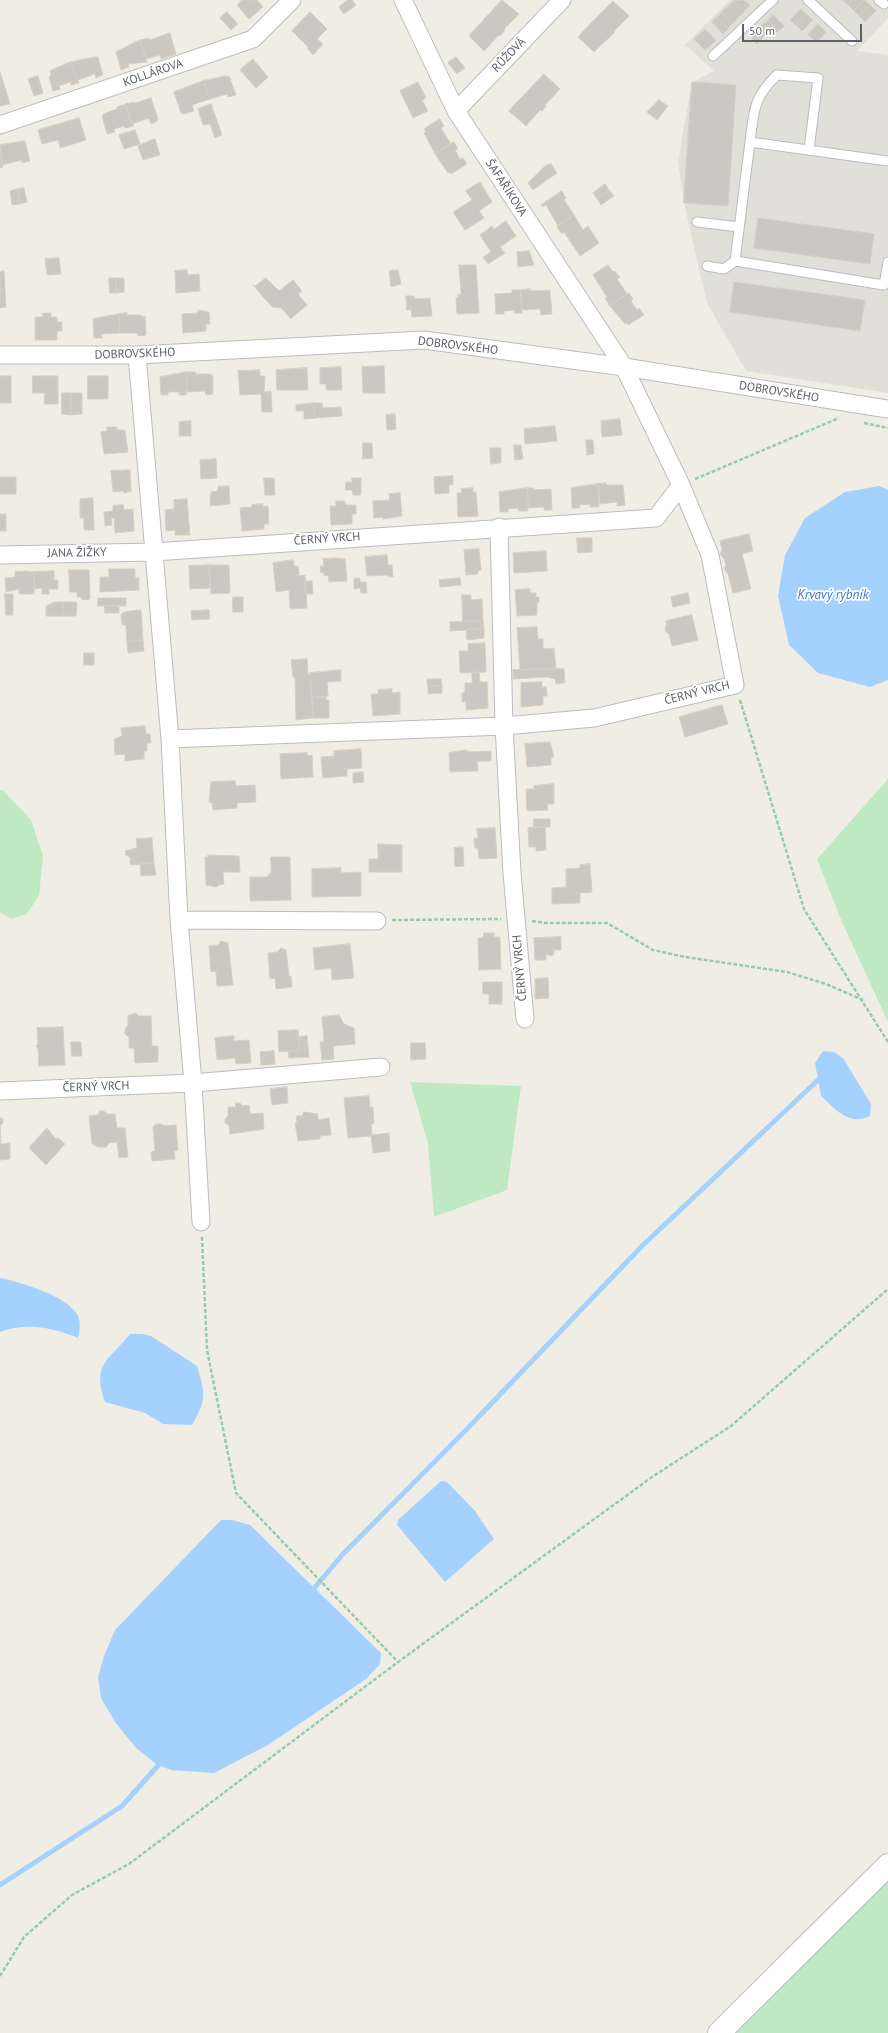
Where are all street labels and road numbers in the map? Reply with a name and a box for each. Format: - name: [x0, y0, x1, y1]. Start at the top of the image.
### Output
- street label: RŮŽOVÁ: [489, 35, 529, 75]
- street label: KOLLÁROVA: [121, 56, 185, 90]
- street label: ŠAFAŘÍKOVA: [482, 157, 530, 219]
- street label: DOBROVSKÉHO: [417, 334, 499, 358]
- street label: DOBROVSKÉHO: [94, 345, 176, 363]
- street label: DOBROVSKÉHO: [738, 379, 820, 405]
- street label: ČERNÝ VRCH: [293, 529, 361, 549]
- street label: JANA ŽIŽKY: [47, 545, 107, 561]
- street label: ČERNÝ VRCH: [663, 678, 731, 708]
- street label: ČERNÝ VRCH: [510, 934, 530, 1002]
- street label: ČERNÝ VRCH: [62, 1079, 130, 1095]

